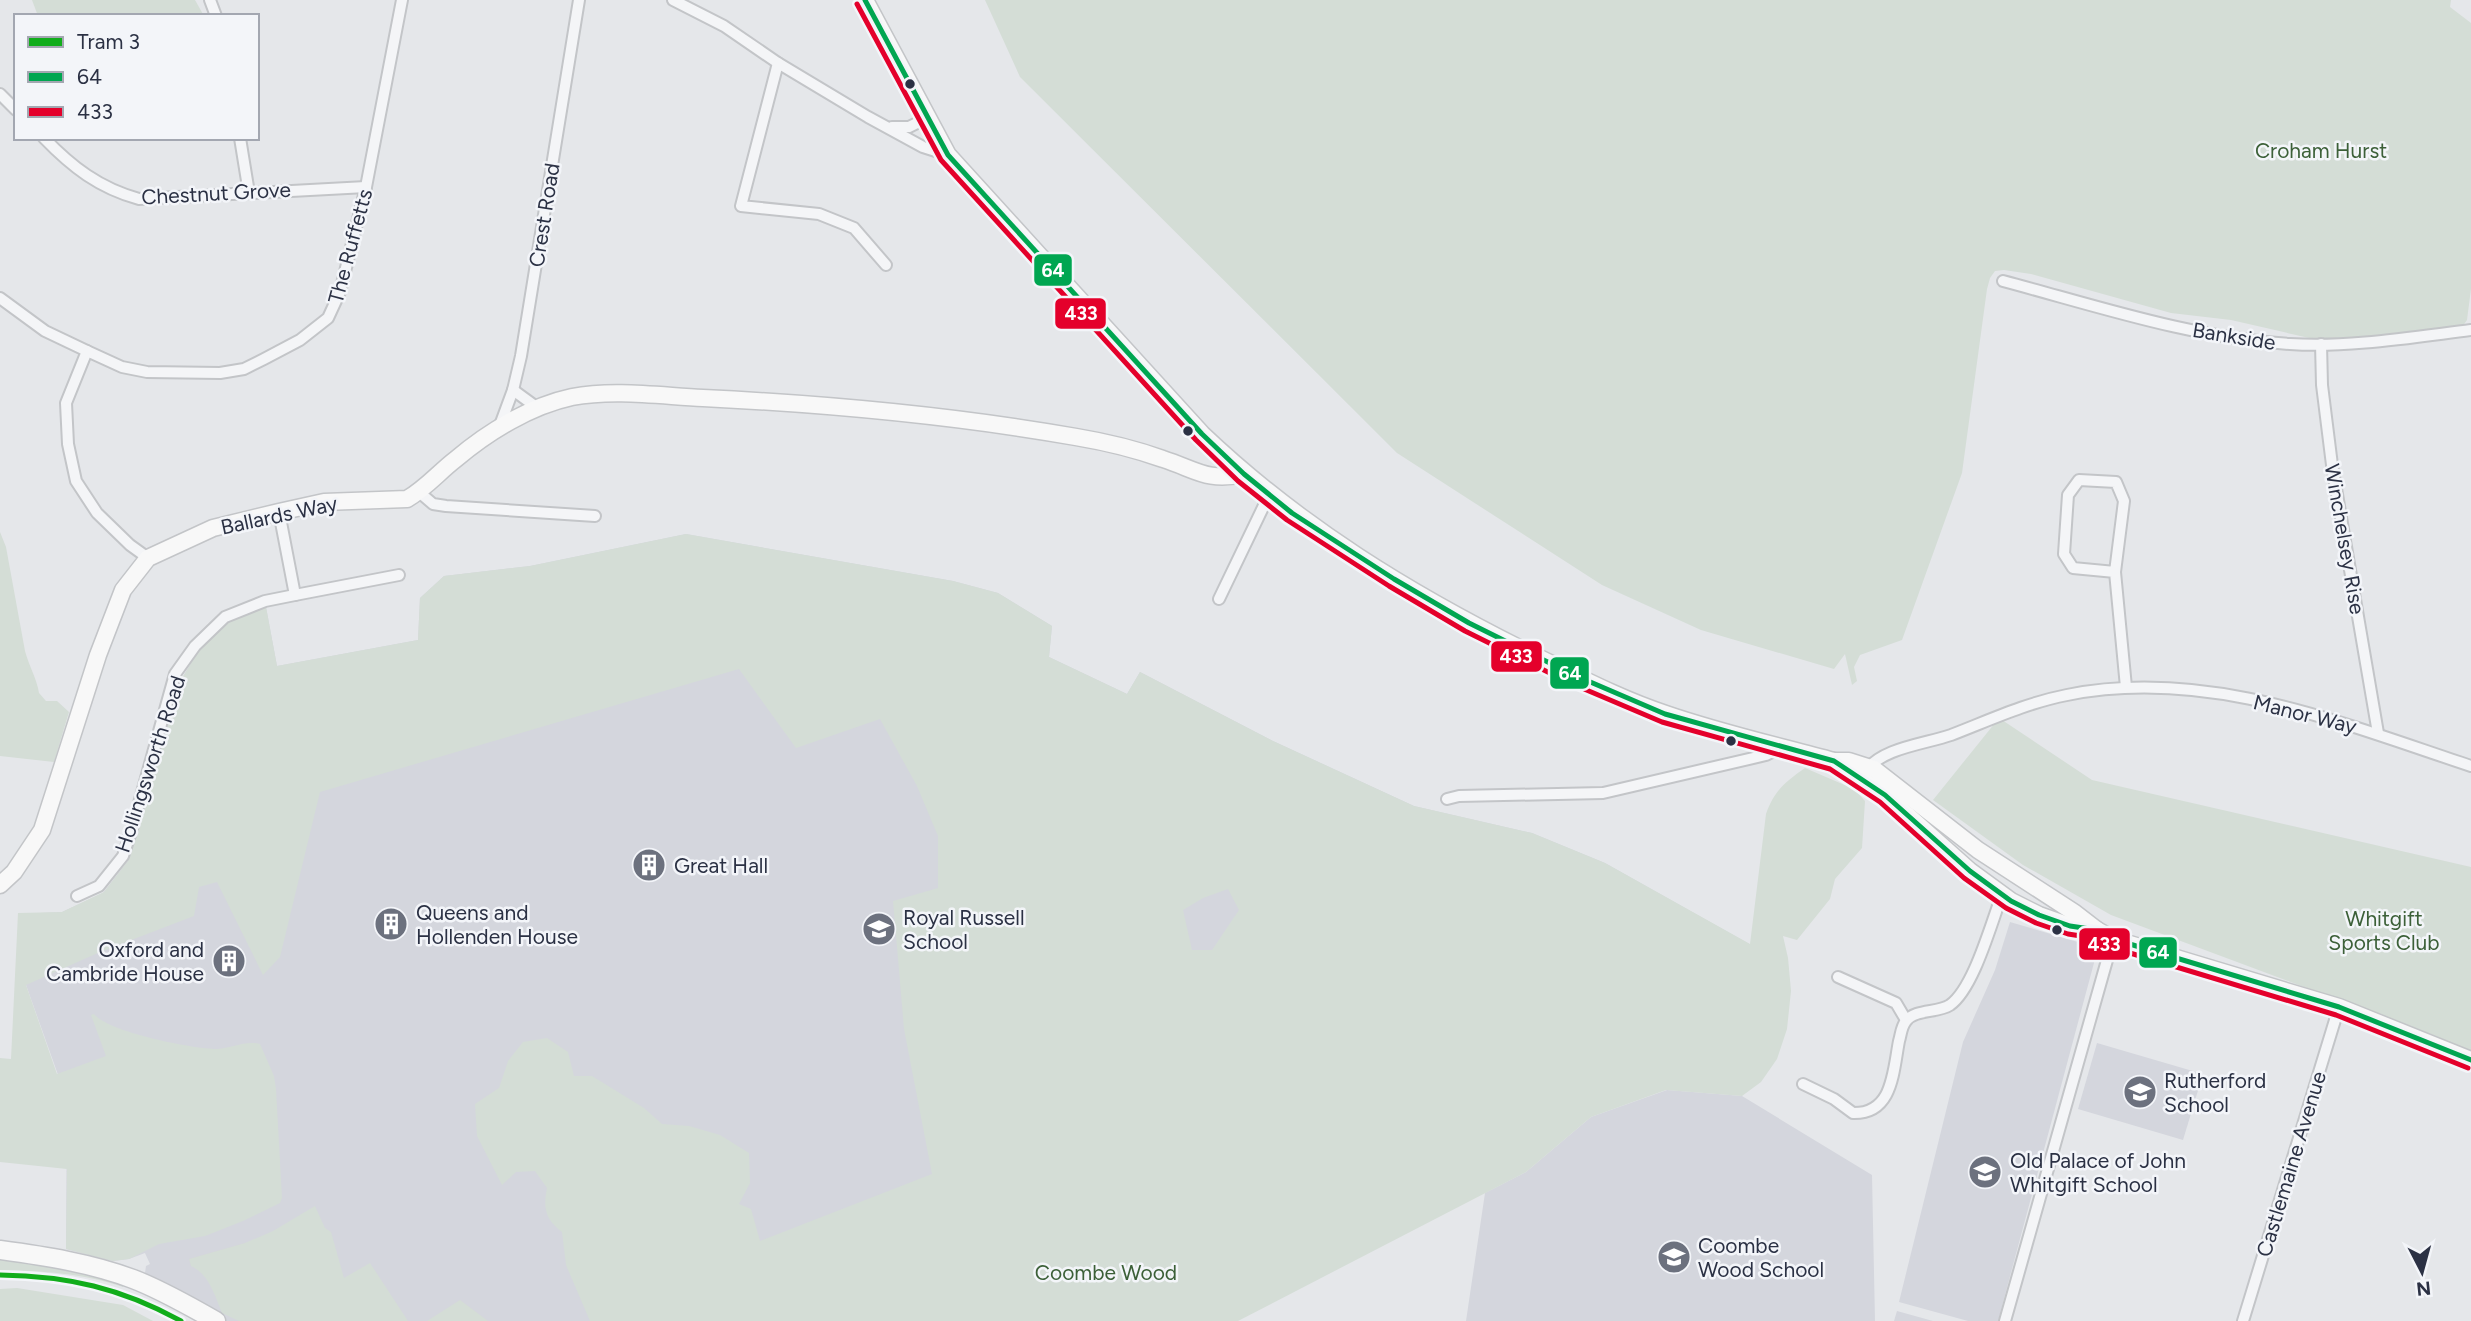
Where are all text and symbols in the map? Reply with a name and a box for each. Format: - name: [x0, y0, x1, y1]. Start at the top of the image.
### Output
- legend: [14, 14, 259, 140]
- text: Tram 3: [77, 29, 140, 54]
- text: 64: [77, 64, 102, 89]
- unlabelled marker: [903, 77, 917, 91]
- text: 433: [77, 99, 113, 124]
- park label: Croham Hurst: [2255, 138, 2387, 163]
- street label: Crest Road: [523, 161, 565, 269]
- street label: Chestnut Grove: [141, 177, 291, 209]
- street label: The Ruffetts: [323, 186, 377, 306]
- line badge: 64: [1033, 253, 1073, 287]
- text: 64: [1041, 259, 1065, 282]
- line badge: 433: [1054, 297, 1107, 330]
- text: 433: [1064, 302, 1098, 325]
- street label: Bankside: [2191, 317, 2277, 355]
- unlabelled marker: [1181, 424, 1195, 438]
- street label: Winchelsey Rise: [2319, 462, 2371, 616]
- street label: Ballards Way: [218, 490, 340, 540]
- line badge: 433: [1490, 640, 1543, 673]
- text: 433: [1499, 645, 1533, 668]
- line badge: 64: [1549, 656, 1590, 690]
- text: 64: [1558, 662, 1582, 685]
- street label: Hollingsworth Road: [110, 672, 190, 856]
- street label: Manor Way: [2251, 689, 2359, 739]
- unlabelled marker: [1724, 734, 1738, 748]
- building icon: Great Hall: [630, 846, 668, 884]
- place label: Great Hall: [674, 853, 768, 878]
- place label: Queens and Hollenden House: [416, 900, 578, 949]
- building icon: Queens and Hollenden House: [372, 905, 410, 943]
- place label: Royal Russell School: [903, 905, 1025, 954]
- park label: Whitgift Sports Club: [2328, 906, 2440, 955]
- school or university icon: Royal Russell School: [860, 910, 898, 948]
- unlabelled marker: [2050, 923, 2064, 937]
- line badge: 433: [2078, 927, 2131, 961]
- text: 433: [2087, 933, 2121, 956]
- line badge: 64: [2138, 936, 2178, 969]
- place label: Oxford and Cambride House: [46, 937, 204, 986]
- text: 64: [2146, 941, 2170, 964]
- building icon: Oxford and Cambride House: [210, 942, 248, 980]
- place label: Rutherford School: [2164, 1068, 2266, 1117]
- street label: Castlemaine Avenue: [2251, 1068, 2331, 1260]
- school or university icon: Rutherford School: [2121, 1073, 2159, 1111]
- place label: Old Palace of John Whitgift School: [2010, 1148, 2186, 1197]
- school or university icon: Old Palace of John Whitgift School: [1966, 1153, 2004, 1191]
- place label: Coombe Wood School: [1698, 1233, 1824, 1282]
- north arrow: [2387, 1237, 2457, 1307]
- school or university icon: Coombe Wood School: [1655, 1238, 1693, 1276]
- park label: Coombe Wood: [1035, 1260, 1177, 1285]
- text: N: [2415, 1276, 2432, 1301]

